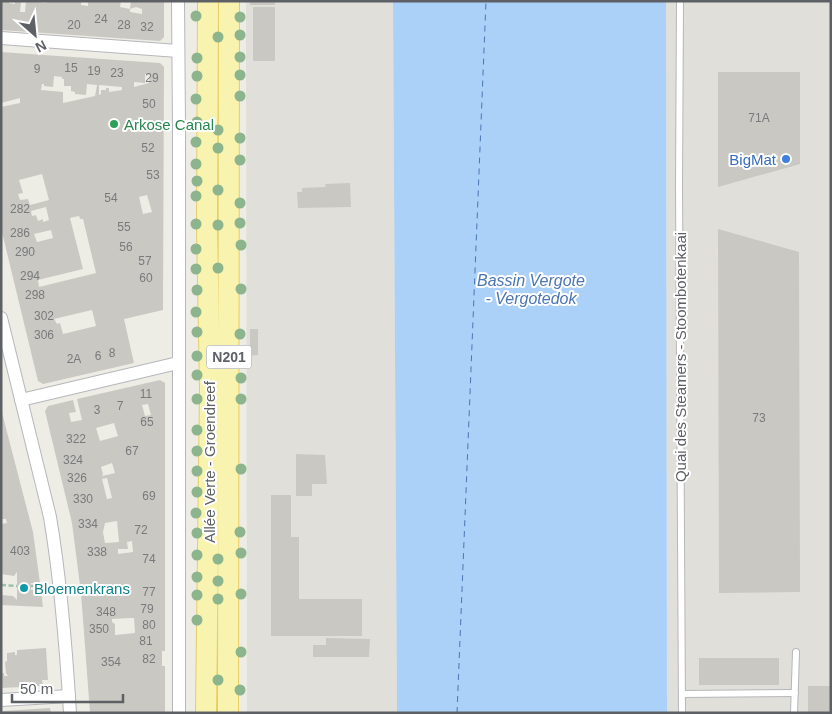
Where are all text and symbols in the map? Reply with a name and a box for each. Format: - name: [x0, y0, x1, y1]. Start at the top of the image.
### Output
- north arrow: [10, 10, 60, 60]
- house number: 24: [94, 12, 108, 26]
- house number: 20: [67, 18, 81, 32]
- house number: 28: [117, 18, 131, 32]
- house number: 32: [140, 20, 154, 34]
- text: N: [33, 37, 49, 56]
- house number: 15: [64, 61, 78, 75]
- house number: 9: [34, 62, 41, 76]
- house number: 19: [87, 64, 101, 78]
- house number: 23: [110, 66, 124, 80]
- house number: 29: [145, 71, 159, 85]
- house number: 50: [142, 97, 156, 111]
- house number: 71A: [748, 111, 770, 125]
- place label: Arkose Canal: [124, 116, 214, 133]
- marker: Arkose Canal: [108, 118, 120, 130]
- house number: 52: [141, 141, 155, 155]
- place label: BigMat: [729, 151, 777, 168]
- marker: BigMat: [780, 153, 792, 165]
- house number: 53: [146, 168, 160, 182]
- house number: 54: [104, 191, 118, 205]
- house number: 282: [10, 202, 30, 216]
- house number: 55: [117, 220, 131, 234]
- house number: 286: [10, 226, 30, 240]
- street label: Quai des Steamers - Stoombotenkaai: [672, 232, 689, 482]
- house number: 56: [119, 240, 133, 254]
- house number: 290: [15, 245, 35, 259]
- house number: 57: [138, 254, 152, 268]
- house number: 294: [20, 269, 40, 283]
- house number: 60: [139, 271, 153, 285]
- water label: Bassin Vergote - Vergotedok: [477, 272, 585, 307]
- house number: 298: [25, 288, 45, 302]
- house number: 302: [34, 309, 54, 323]
- house number: 306: [34, 328, 54, 342]
- house number: 8: [109, 346, 116, 360]
- road number: N201: [206, 346, 252, 368]
- house number: 6: [95, 349, 102, 363]
- house number: 2A: [67, 352, 81, 366]
- street label: Allée Verte - Groendreef: [201, 380, 218, 543]
- house number: 11: [140, 387, 153, 401]
- house number: 7: [117, 399, 124, 413]
- house number: 3: [94, 403, 101, 417]
- house number: 73: [752, 411, 766, 425]
- house number: 65: [140, 415, 154, 429]
- house number: 322: [66, 432, 86, 446]
- house number: 67: [125, 444, 139, 458]
- house number: 324: [63, 453, 83, 467]
- house number: 326: [67, 471, 87, 485]
- house number: 69: [142, 489, 156, 503]
- house number: 330: [73, 492, 93, 506]
- house number: 334: [78, 517, 98, 531]
- house number: 72: [134, 523, 148, 537]
- house number: 403: [10, 544, 30, 558]
- house number: 338: [87, 545, 107, 559]
- house number: 74: [142, 552, 156, 566]
- place label: Bloemenkrans: [34, 580, 130, 597]
- marker: Bloemenkrans: [18, 582, 30, 594]
- house number: 77: [142, 585, 156, 599]
- house number: 79: [140, 602, 154, 616]
- house number: 348: [96, 605, 116, 619]
- house number: 80: [142, 618, 156, 632]
- house number: 350: [89, 622, 109, 636]
- house number: 81: [139, 634, 153, 648]
- house number: 82: [142, 652, 156, 666]
- house number: 354: [101, 655, 121, 669]
- scale bar: [12, 672, 124, 704]
- text: 50 m: [20, 680, 53, 697]

